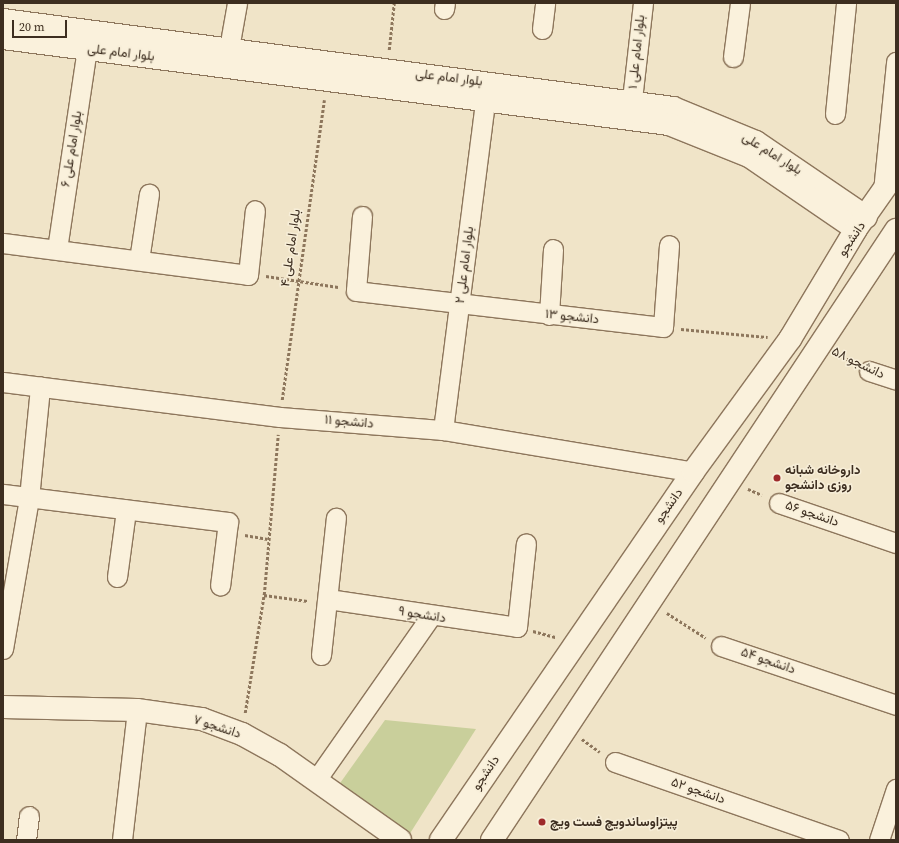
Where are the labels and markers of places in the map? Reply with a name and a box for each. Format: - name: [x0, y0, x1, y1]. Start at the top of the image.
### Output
- place label: داروخانه شبانه روزی دانشجو: [785, 463, 861, 494]
- marker: داروخانه شبانه روزی دانشجو: [772, 473, 782, 483]
- place label: پیتزاوساندویچ فست ویچ: [550, 814, 678, 830]
- marker: پیتزاوساندویچ فست ویچ: [537, 817, 547, 827]

